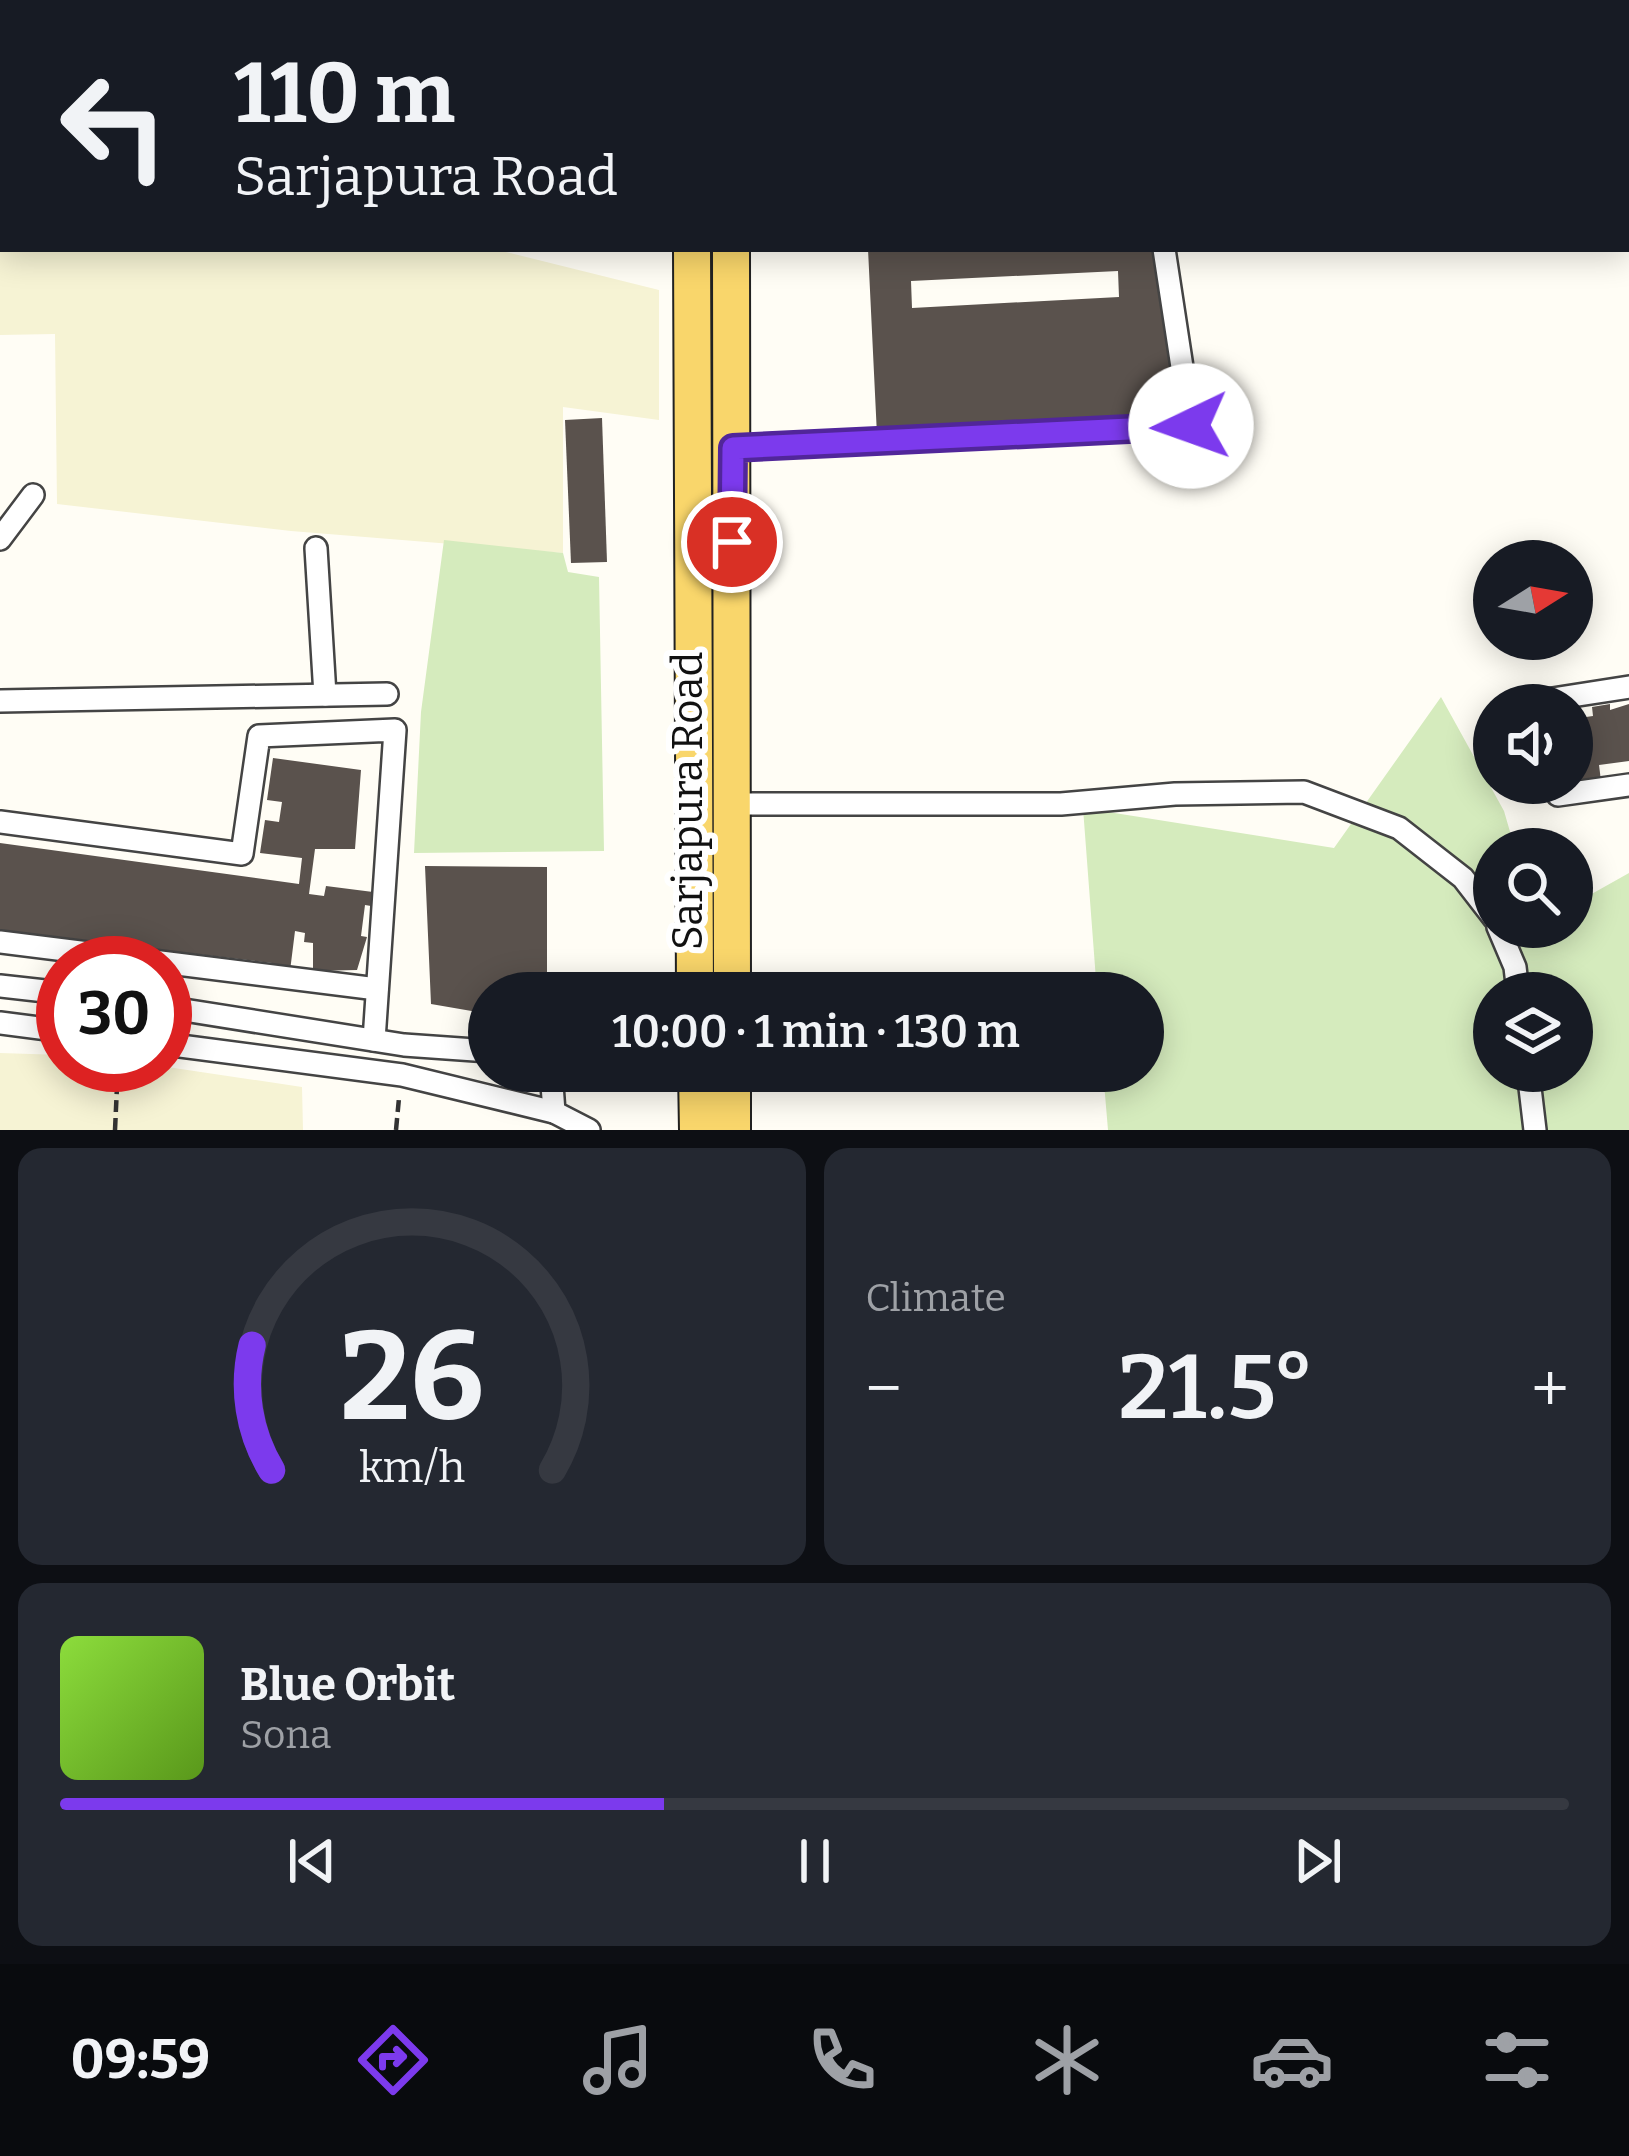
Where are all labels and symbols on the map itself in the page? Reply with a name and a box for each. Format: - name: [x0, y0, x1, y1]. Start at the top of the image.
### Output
- position arrow: [1128, 363, 1254, 489]
- pin: [681, 491, 783, 593]
- north arrow: [1473, 540, 1593, 660]
- street label: Sarjapura Road: [663, 652, 713, 950]
- speed limit sign: 30: [36, 936, 192, 1092]

